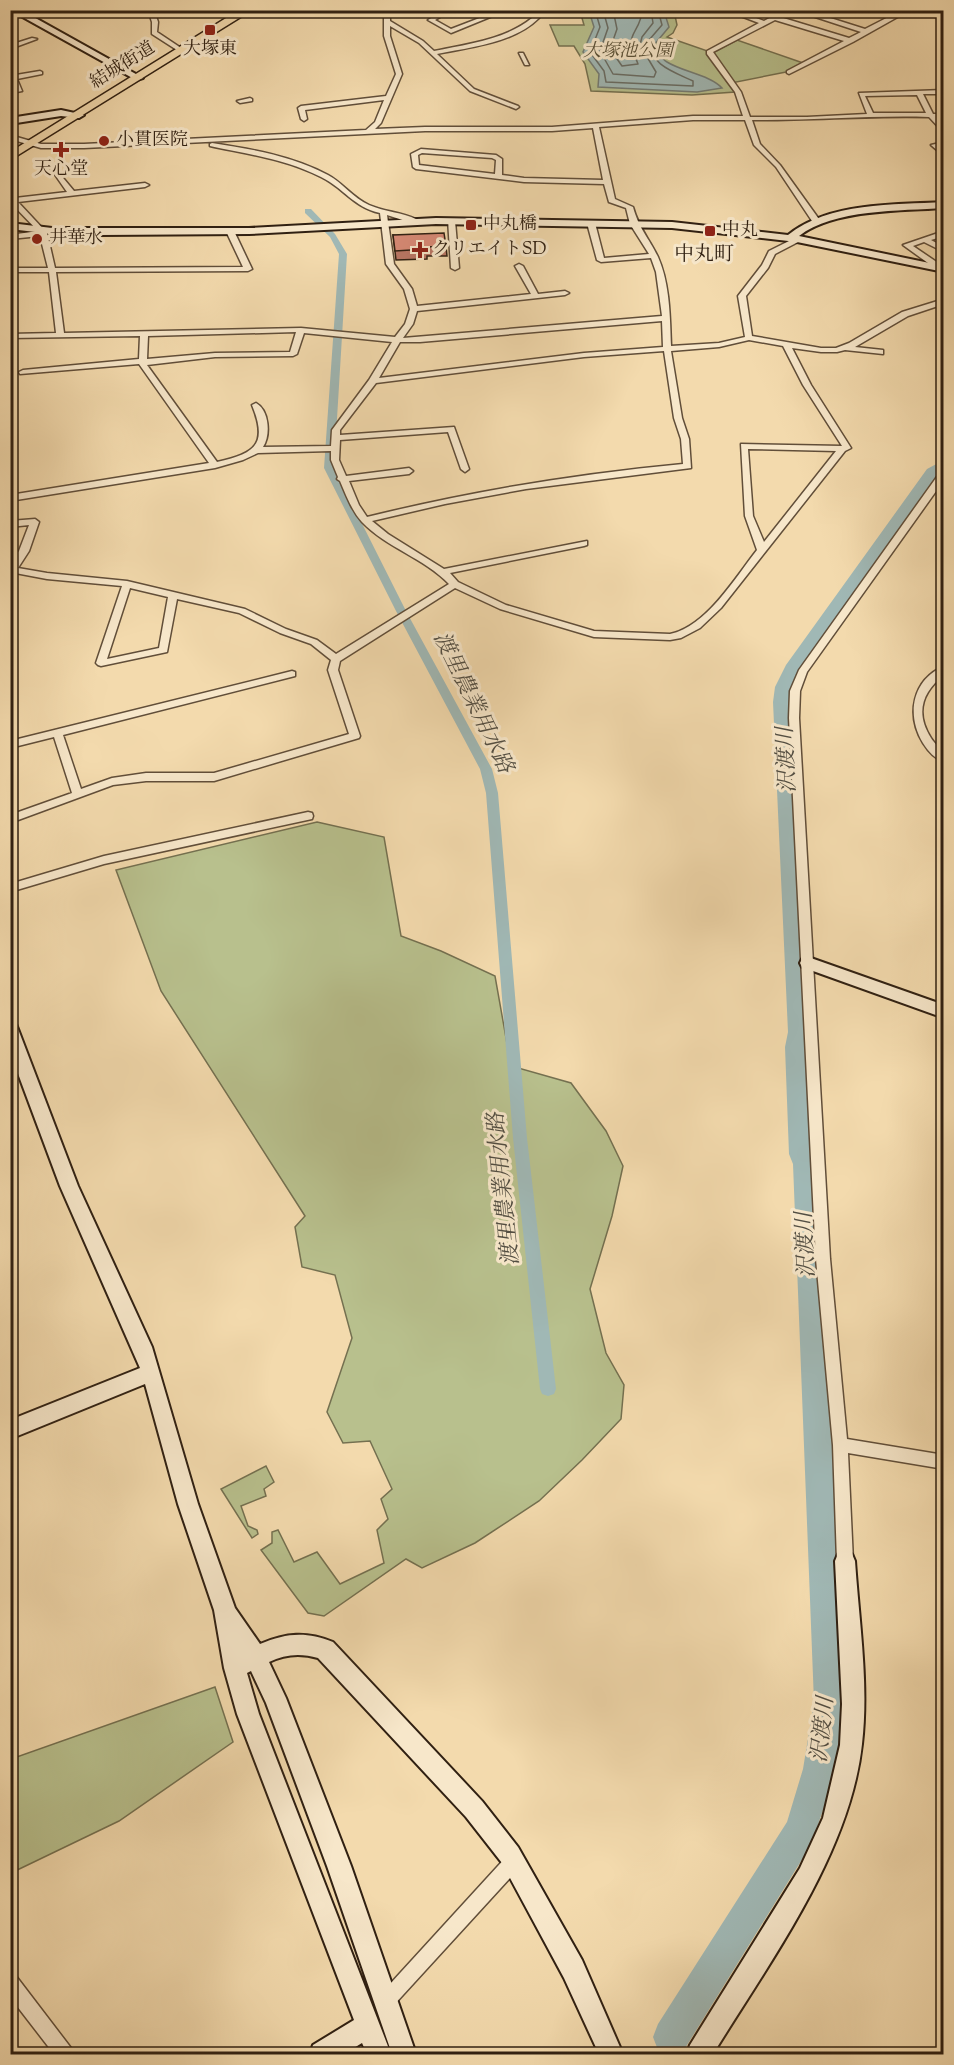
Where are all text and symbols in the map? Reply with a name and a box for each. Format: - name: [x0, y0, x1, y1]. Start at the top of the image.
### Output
- marker: 大塚東: [203, 23, 217, 37]
- street label: 結城街道: [86, 36, 160, 96]
- place label: 大塚東: [183, 37, 237, 63]
- park label: 大塚池公園: [583, 39, 676, 65]
- place label: 小貫医院: [116, 128, 188, 154]
- marker: 小貫医院: [97, 134, 111, 148]
- marker: 天心堂: [54, 143, 68, 157]
- place label: 天心堂: [34, 157, 88, 183]
- place label: 中丸橋: [483, 212, 537, 238]
- marker: 中丸橋: [464, 218, 478, 232]
- place label: 中丸: [722, 218, 758, 244]
- marker: 中丸: [703, 224, 717, 238]
- place label: 井華水: [49, 226, 103, 252]
- marker: 井華水: [30, 232, 44, 246]
- place label: クリエイトSD: [432, 237, 547, 263]
- district label: 中丸町: [674, 241, 734, 270]
- marker: クリエイトSD: [413, 243, 427, 257]
- water label: 渡里農業用水路: [424, 627, 521, 781]
- water label: 沢渡川: [770, 724, 806, 794]
- water label: 渡里農業用水路: [481, 1109, 529, 1267]
- water label: 沢渡川: [789, 1209, 825, 1279]
- water label: 沢渡川: [805, 1694, 844, 1764]

